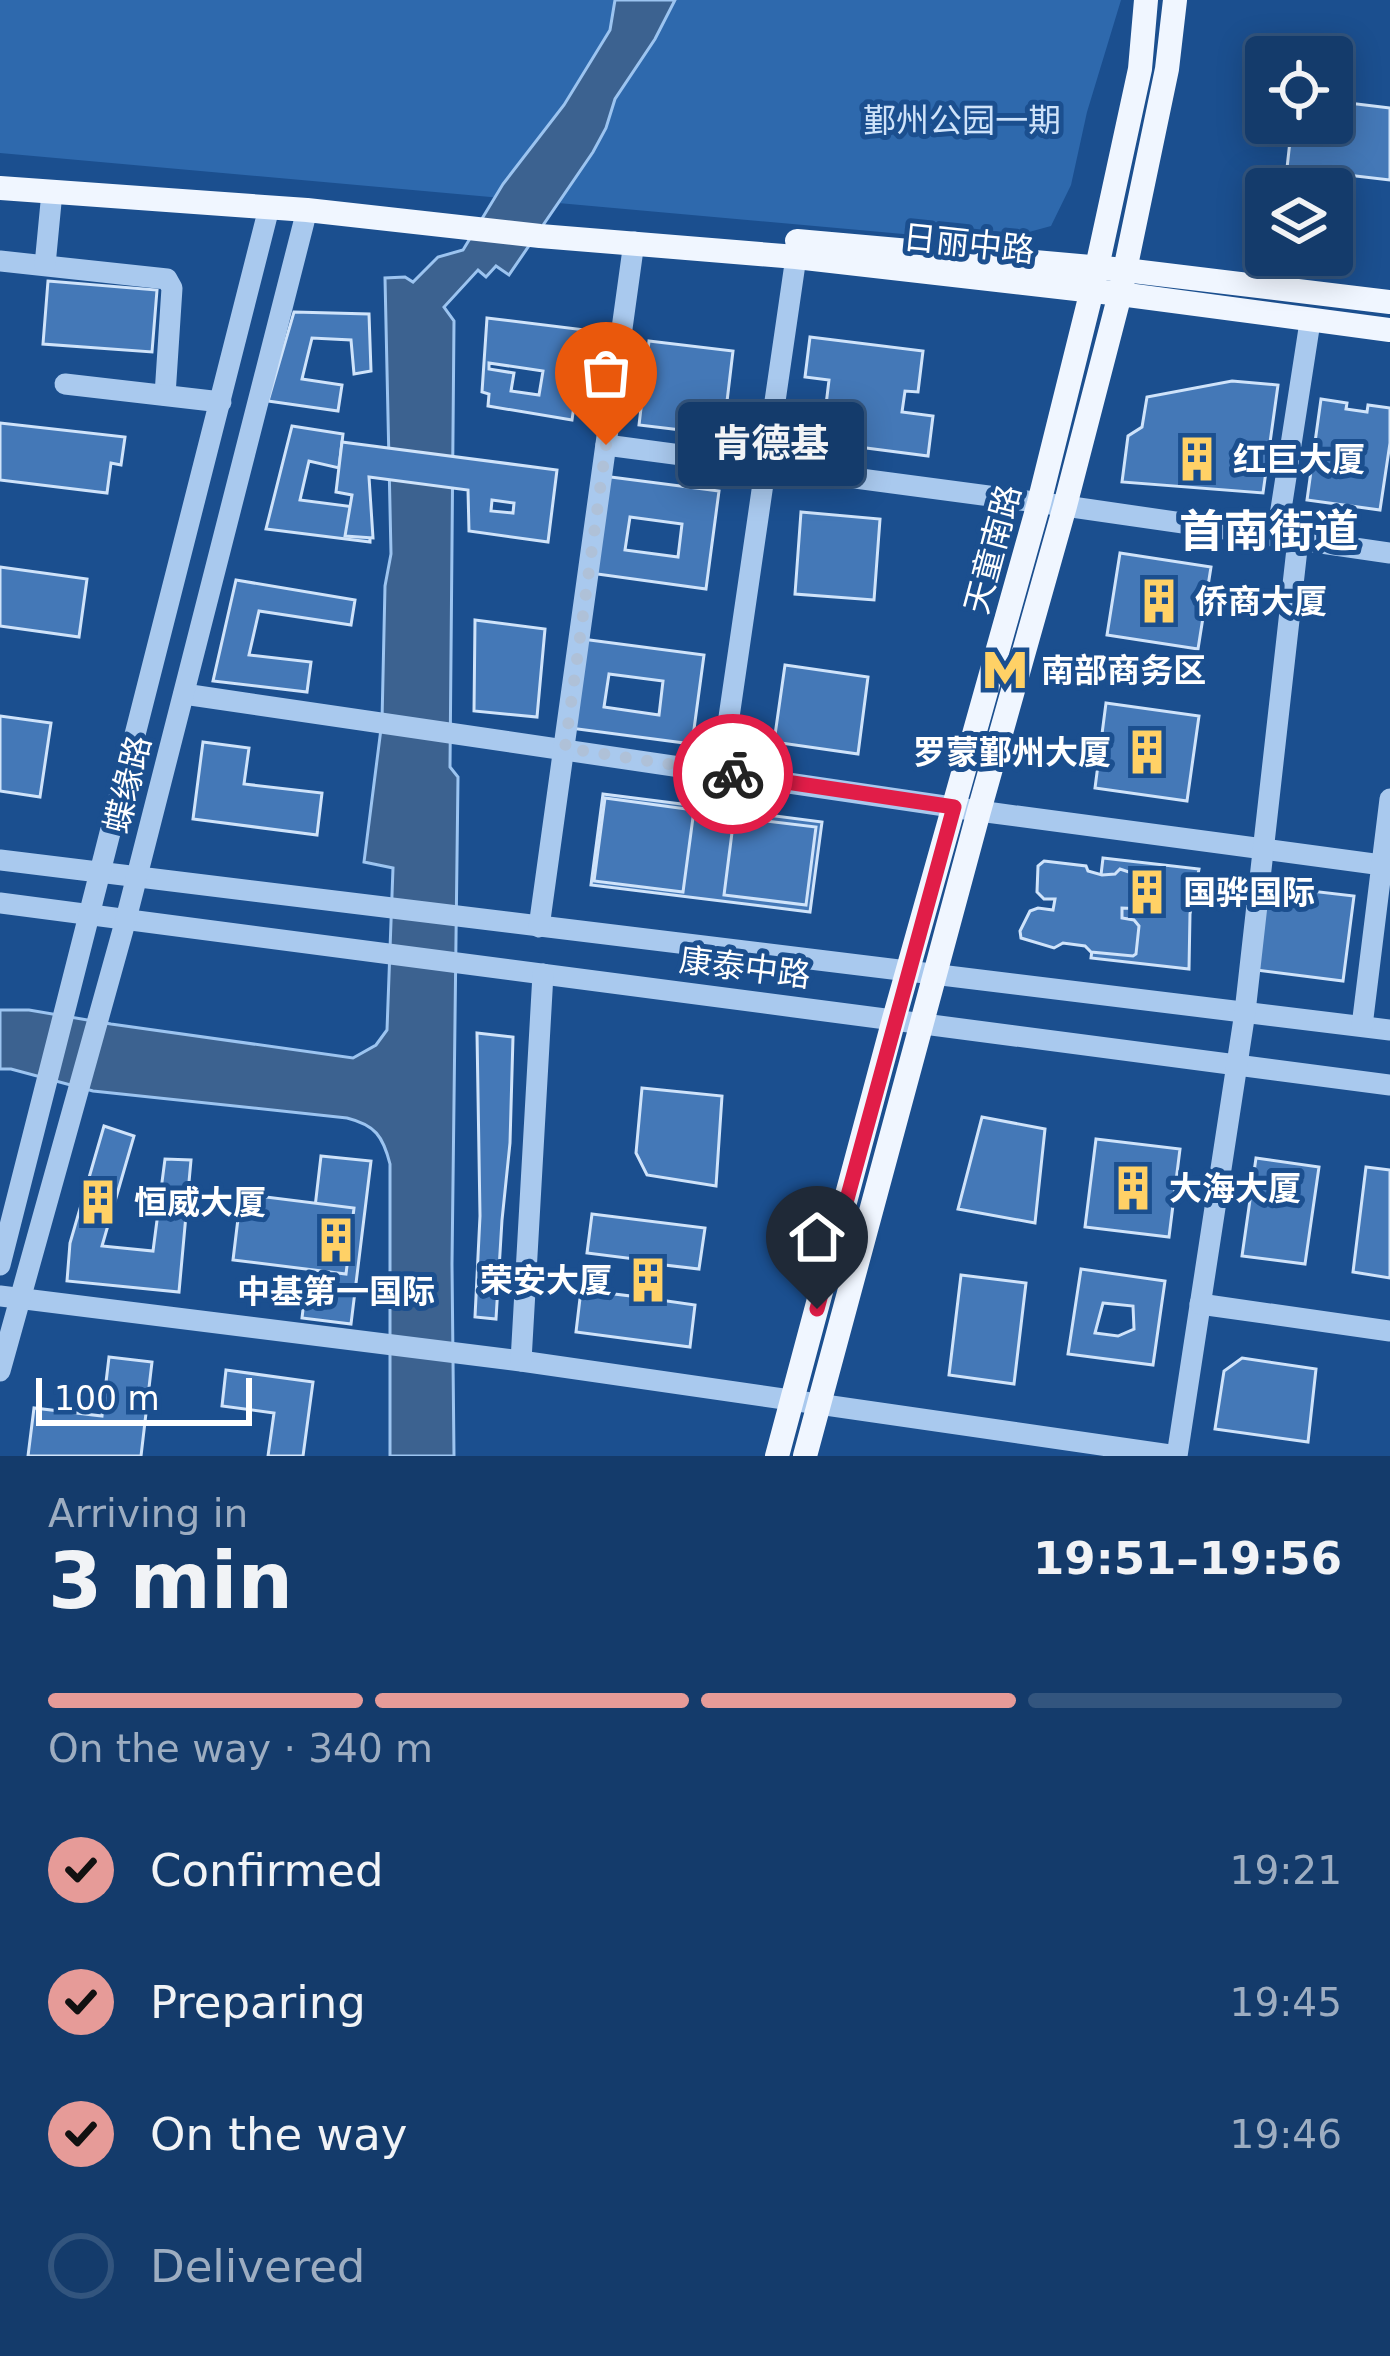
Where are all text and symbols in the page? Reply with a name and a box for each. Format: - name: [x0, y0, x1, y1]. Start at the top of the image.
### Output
- map controls: [1245, 36, 1353, 276]
- button: locate: [1245, 36, 1353, 144]
- park label: 鄞州公园一期: [863, 101, 1061, 140]
- button: layers: [1245, 168, 1353, 276]
- street label: 日丽中路: [901, 217, 1037, 270]
- pin: [555, 322, 657, 445]
- icon: bag: [573, 340, 639, 406]
- callout: 肯德基: [678, 403, 864, 487]
- text: 肯德基: [712, 421, 830, 466]
- building icon: 红巨大厦: [1172, 434, 1222, 484]
- place label: 红巨大厦: [1233, 440, 1365, 479]
- street label: 天童南路: [957, 480, 1028, 618]
- district label: 首南街道: [1179, 505, 1359, 558]
- building icon: 侨商大厦: [1134, 576, 1184, 626]
- place label: 侨商大厦: [1195, 582, 1327, 621]
- metro station icon: 南部商务区: [980, 645, 1030, 695]
- place label: 南部商务区: [1041, 651, 1206, 690]
- courier: [673, 714, 793, 834]
- building icon: 罗蒙鄞州大厦: [1122, 727, 1172, 777]
- street label: 蝶缘路: [97, 731, 158, 837]
- place label: 罗蒙鄞州大厦: [913, 733, 1111, 772]
- icon: bike: [700, 741, 766, 807]
- building icon: 国骅国际: [1122, 867, 1172, 917]
- place label: 国骅国际: [1183, 873, 1315, 912]
- street label: 康泰中路: [677, 940, 813, 995]
- building icon: 大海大厦: [1108, 1163, 1158, 1213]
- place label: 大海大厦: [1169, 1169, 1301, 1208]
- building icon: 恒威大厦: [73, 1177, 123, 1227]
- place label: 恒威大厦: [134, 1183, 266, 1222]
- pin: [766, 1186, 868, 1309]
- icon: home: [784, 1204, 850, 1270]
- building icon: 中基第一国际: [311, 1215, 361, 1265]
- building icon: 荣安大厦: [623, 1255, 673, 1305]
- place label: 荣安大厦: [480, 1261, 612, 1300]
- place label: 中基第一国际: [237, 1272, 435, 1311]
- scale bar: [36, 1372, 252, 1425]
- text: 100 m: [54, 1379, 160, 1418]
- text: Arriving in: [48, 1491, 248, 1536]
- text: 19:51–19:56: [1033, 1532, 1342, 1585]
- text: 3 min: [48, 1536, 293, 1626]
- text: On the way · 340 m: [48, 1726, 433, 1771]
- icon: check: [48, 1837, 114, 1903]
- text: Confirmed: [150, 1844, 384, 1897]
- text: 19:21: [1230, 1848, 1342, 1893]
- icon: check: [48, 1969, 114, 2035]
- text: Preparing: [150, 1976, 366, 2029]
- text: 19:45: [1230, 1980, 1342, 2025]
- icon: check: [48, 2101, 114, 2167]
- text: On the way: [150, 2108, 407, 2161]
- text: 19:46: [1230, 2112, 1342, 2157]
- text: Delivered: [150, 2240, 365, 2293]

